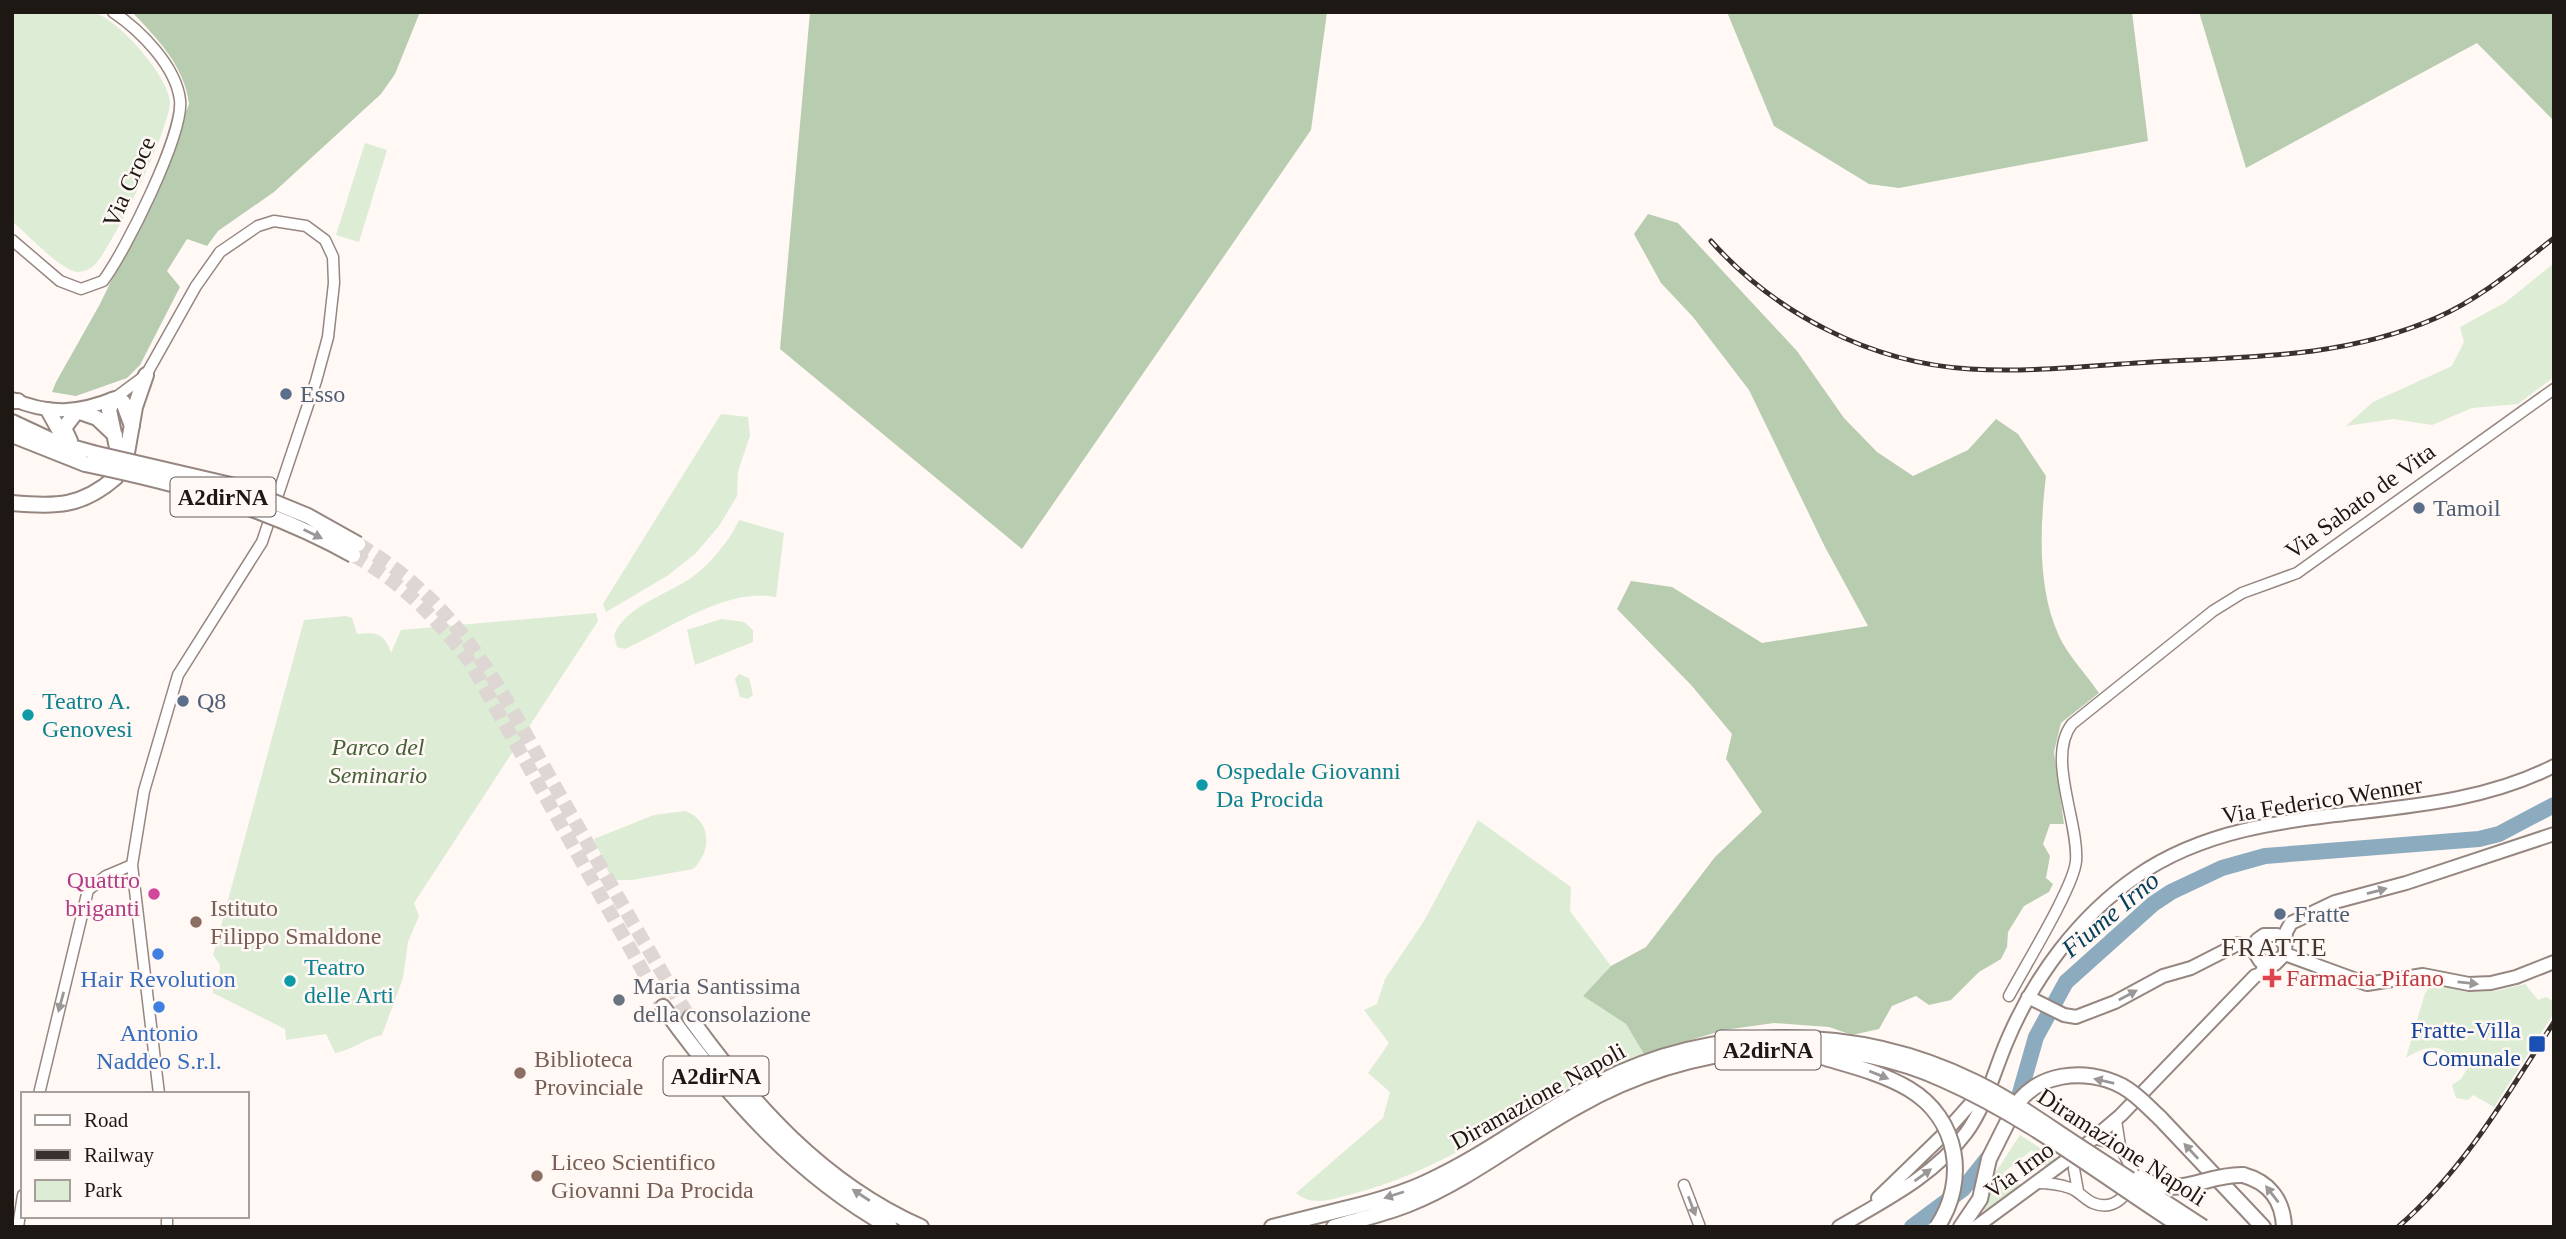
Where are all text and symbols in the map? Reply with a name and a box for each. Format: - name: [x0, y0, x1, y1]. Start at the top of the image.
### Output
- street label: Via Croce: [97, 133, 161, 231]
- place label: Esso: [300, 381, 345, 407]
- marker: Esso: [278, 386, 294, 402]
- street label: Via Sabato de Vita: [2280, 438, 2440, 564]
- road number: A2dirNA: [170, 477, 276, 516]
- place label: Tamoil: [2433, 495, 2501, 521]
- marker: Tamoil: [2411, 500, 2427, 516]
- one-way arrow: [303, 529, 323, 540]
- place label: Teatro A. Genovesi: [42, 688, 133, 742]
- place label: Q8: [197, 688, 226, 714]
- marker: Q8: [175, 693, 191, 709]
- marker: Teatro A. Genovesi: [20, 707, 36, 723]
- park label: Parco del Seminario: [329, 734, 427, 788]
- place label: Ospedale Giovanni Da Procida: [1216, 758, 1401, 812]
- street label: Via Federico Wenner: [2220, 771, 2424, 829]
- marker: Ospedale Giovanni Da Procida: [1194, 777, 1210, 793]
- water label: Fiume Irno: [2055, 865, 2165, 964]
- place label: Quattro briganti: [65, 867, 140, 921]
- one-way arrow: [2367, 885, 2388, 895]
- marker: Quattro briganti: [146, 886, 162, 902]
- place label: Istituto Filippo Smaldone: [210, 895, 381, 949]
- place label: Fratte: [2294, 901, 2350, 927]
- marker: Fratte: [2272, 906, 2288, 922]
- marker: Istituto Filippo Smaldone: [188, 914, 204, 930]
- district label: FRATTE: [2221, 933, 2329, 962]
- marker: Hair Revolution: [150, 946, 166, 962]
- place label: Teatro delle Arti: [304, 954, 394, 1008]
- place label: Farmacia Pifano: [2286, 965, 2444, 991]
- place label: Hair Revolution: [80, 966, 236, 992]
- marker: Farmacia Pifano: [2264, 970, 2280, 986]
- marker: Teatro delle Arti: [282, 973, 298, 989]
- place label: Maria Santissima della consolazione: [633, 973, 811, 1027]
- one-way arrow: [2457, 978, 2479, 989]
- one-way arrow: [2118, 990, 2138, 1001]
- one-way arrow: [55, 991, 66, 1013]
- marker: Maria Santissima della consolazione: [611, 992, 627, 1008]
- marker: Antonio Naddeo S.r.l.: [151, 999, 167, 1015]
- place label: Fratte-Villa Comunale: [2410, 1017, 2521, 1071]
- place label: Antonio Naddeo S.r.l.: [96, 1020, 222, 1074]
- road number: A2dirNA: [1716, 1030, 1820, 1070]
- marker: Fratte-Villa Comunale: [2527, 1034, 2547, 1054]
- street label: Diramazione Napoli: [1446, 1037, 1630, 1155]
- place label: Biblioteca Provinciale: [534, 1046, 643, 1100]
- road number: A2dirNA: [664, 1056, 768, 1096]
- marker: Biblioteca Provinciale: [512, 1065, 528, 1081]
- one-way arrow: [1869, 1070, 1890, 1081]
- one-way arrow: [2093, 1075, 2115, 1086]
- street label: Diramazione Napoli: [2033, 1083, 2211, 1211]
- legend: [21, 1092, 248, 1218]
- text: Road: [84, 1108, 129, 1132]
- street label: Via Irno: [1979, 1136, 2059, 1204]
- one-way arrow: [2183, 1142, 2199, 1160]
- text: Railway: [84, 1143, 154, 1167]
- place label: Liceo Scientifico Giovanni Da Procida: [551, 1149, 754, 1203]
- marker: Liceo Scientifico Giovanni Da Procida: [529, 1168, 545, 1184]
- one-way arrow: [1914, 1168, 1932, 1182]
- text: Park: [84, 1178, 123, 1202]
- one-way arrow: [2264, 1186, 2279, 1204]
- one-way arrow: [851, 1189, 870, 1202]
- one-way arrow: [1383, 1191, 1404, 1201]
- one-way arrow: [1686, 1195, 1697, 1216]

